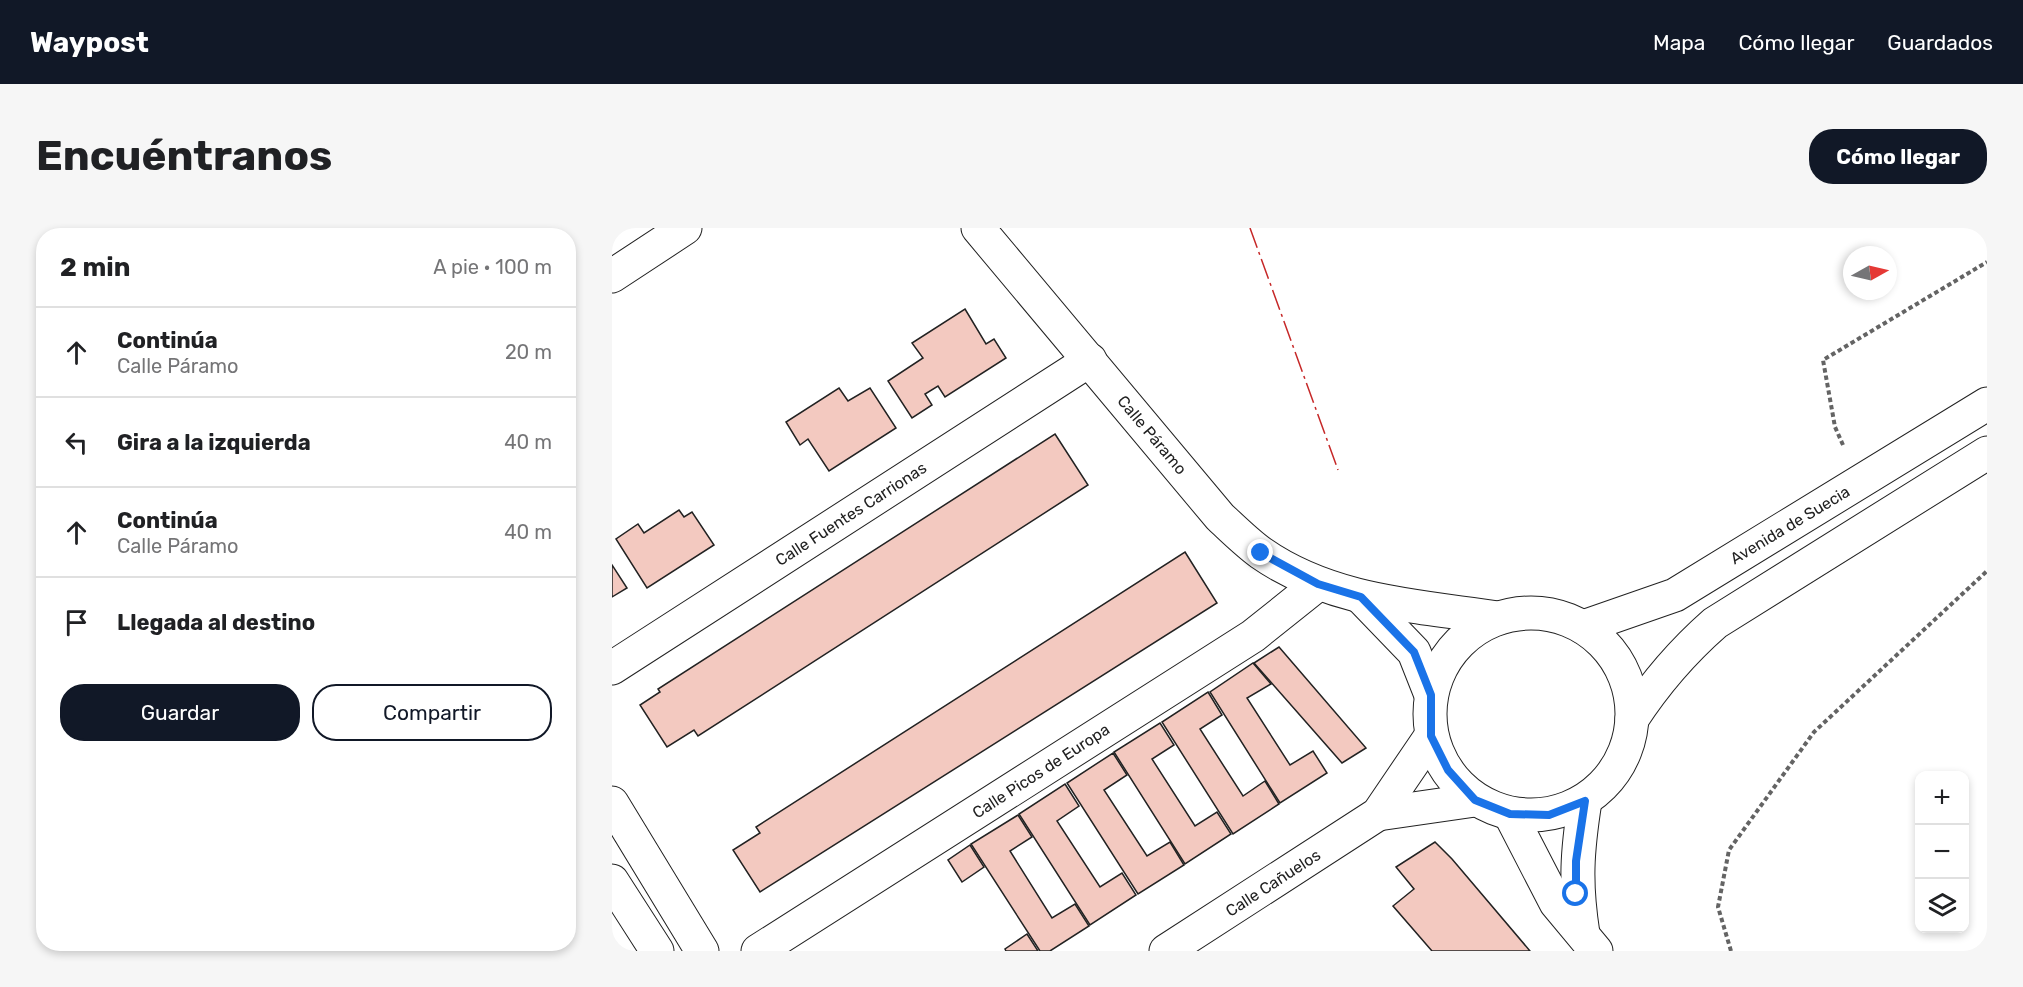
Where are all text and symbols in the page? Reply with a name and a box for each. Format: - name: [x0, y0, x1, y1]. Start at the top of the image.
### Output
- text: Waypost: [30, 26, 149, 59]
- text: Mapa: [1653, 30, 1705, 55]
- text: Cómo llegar: [1738, 30, 1854, 55]
- text: Guardados: [1887, 30, 1993, 55]
- button: Cómo llegar: [1809, 129, 1987, 184]
- text: Encuéntranos: [36, 131, 332, 181]
- north arrow: [1843, 246, 1897, 300]
- text: 2 min: [60, 252, 130, 283]
- text: A pie · 100 m: [433, 255, 552, 279]
- text: Continúa: [117, 327, 218, 354]
- icon: ahead: [60, 336, 93, 369]
- text: 20 m: [505, 340, 552, 364]
- text: Calle Páramo: [117, 354, 239, 378]
- street label: Calle Páramo: [1113, 392, 1191, 478]
- icon: left: [60, 426, 93, 459]
- text: Gira a la izquierda: [117, 429, 311, 456]
- text: 40 m: [504, 430, 552, 454]
- street label: Calle Fuentes Carrionas: [772, 458, 930, 570]
- street label: Avenida de Suecia: [1727, 482, 1853, 568]
- text: Continúa: [117, 507, 218, 534]
- icon: ahead: [60, 516, 93, 549]
- text: 40 m: [504, 520, 552, 544]
- text: Calle Páramo: [117, 534, 239, 558]
- route end: [1247, 539, 1273, 565]
- icon: arrive: [60, 606, 93, 639]
- text: Llegada al destino: [117, 609, 315, 636]
- button: Guardar: [60, 684, 300, 741]
- button: Compartir: [312, 684, 552, 741]
- street label: Calle Picos de Europa: [969, 720, 1113, 822]
- map controls: [1915, 771, 1969, 933]
- button: +: [1915, 771, 1969, 825]
- button: −: [1915, 825, 1969, 879]
- street label: Calle Cañuelos: [1222, 845, 1324, 921]
- button: layers: [1915, 879, 1969, 933]
- route start: [1562, 880, 1588, 906]

